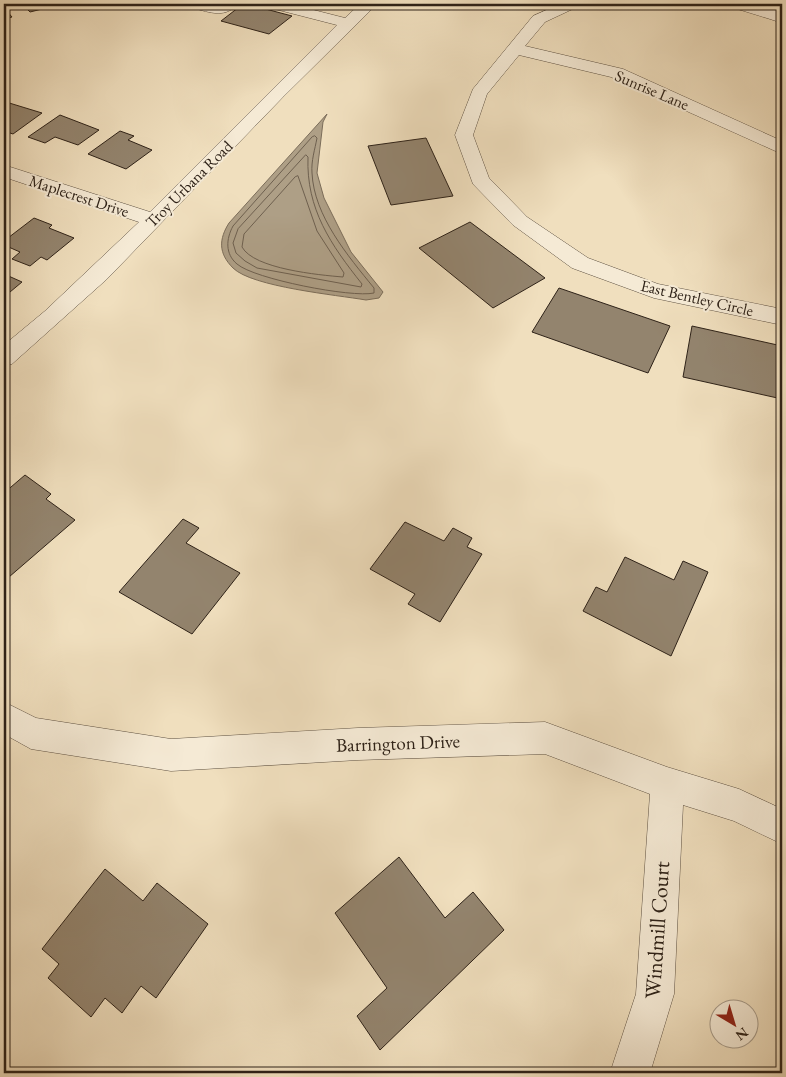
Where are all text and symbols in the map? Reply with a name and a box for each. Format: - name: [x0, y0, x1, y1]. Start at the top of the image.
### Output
- street label: Sunrise Lane: [612, 65, 692, 115]
- street label: Troy Urbana Road: [141, 135, 238, 232]
- street label: Maplecrest Drive: [26, 170, 132, 222]
- street label: East Bentley Circle: [639, 275, 755, 321]
- street label: Barrington Drive: [336, 728, 460, 758]
- street label: Windmill Court: [638, 860, 676, 1000]
- north arrow: [708, 1000, 758, 1050]
- text: N: [731, 1024, 752, 1045]

